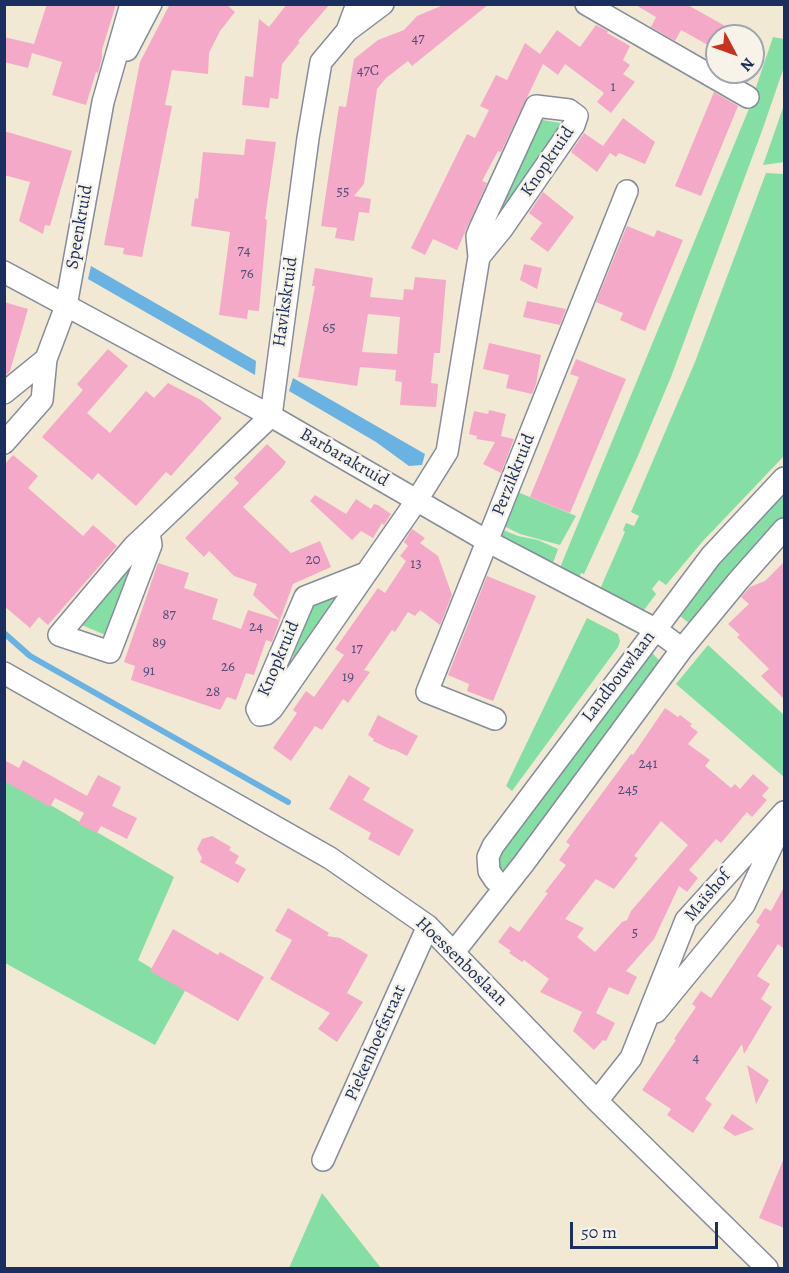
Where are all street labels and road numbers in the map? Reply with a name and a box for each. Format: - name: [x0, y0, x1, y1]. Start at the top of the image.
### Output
- street label: Knopkruid: [517, 123, 579, 201]
- street label: Speenkruid: [62, 183, 98, 271]
- street label: Havikskruid: [269, 256, 303, 348]
- street label: Barbarakruid: [296, 424, 392, 492]
- street label: Perzikkruid: [488, 431, 540, 519]
- street label: Knopkruid: [253, 618, 305, 700]
- street label: Landbouwlaan: [578, 627, 660, 727]
- street label: Maïshof: [680, 866, 736, 926]
- street label: Hoessenboslaan: [411, 913, 511, 1011]
- street label: Piekenhoefstraat: [341, 982, 411, 1104]

